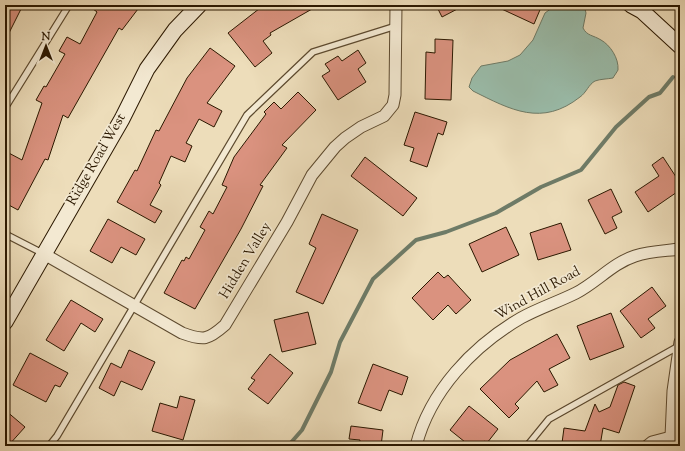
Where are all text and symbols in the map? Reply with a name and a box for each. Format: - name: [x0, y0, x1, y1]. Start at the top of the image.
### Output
- north arrow: [26, 26, 66, 66]
- text: N: [41, 29, 51, 45]
- street label: Ridge Road West: [62, 110, 132, 210]
- street label: Hidden Valley: [215, 219, 277, 303]
- street label: Wind Hill Road: [492, 262, 584, 326]

